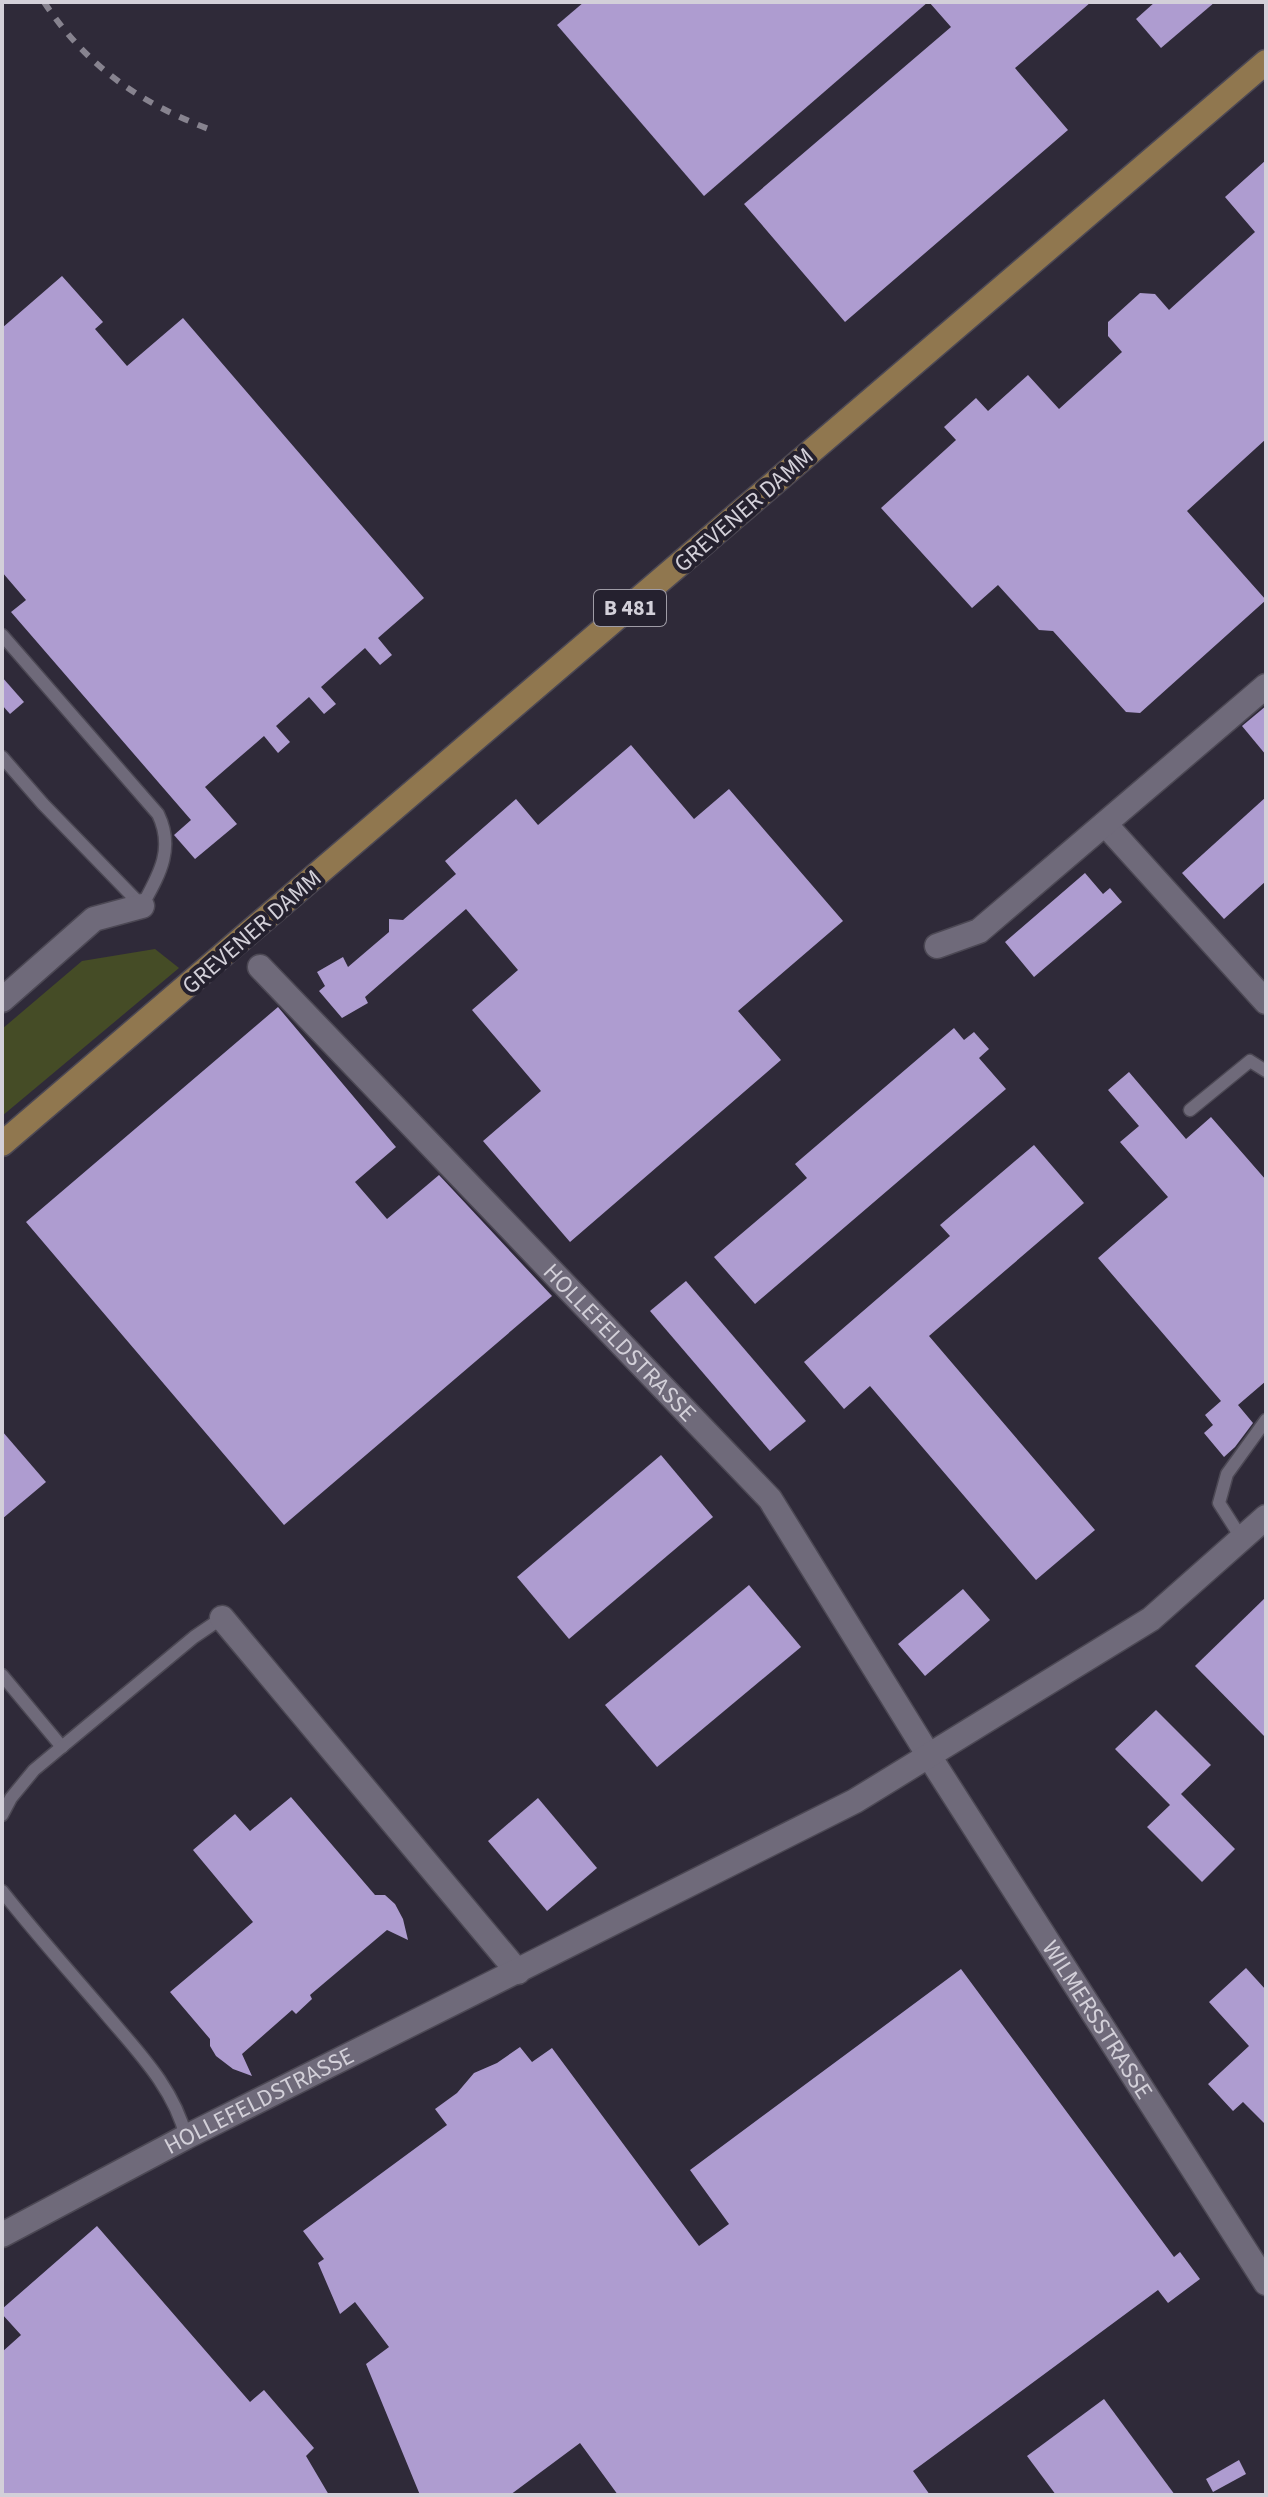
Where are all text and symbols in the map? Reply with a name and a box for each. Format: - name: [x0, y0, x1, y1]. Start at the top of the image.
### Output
- street label: GREVENER DAMM: [666, 439, 822, 581]
- road number: B 481: [594, 590, 666, 626]
- street label: GREVENER DAMM: [174, 861, 330, 1003]
- street label: HOLLEFELDSTRASSE: [535, 1255, 705, 1430]
- street label: WILMERSSTRASSE: [1034, 1933, 1161, 2106]
- street label: HOLLEFELDSTRASSE: [158, 2038, 360, 2163]

